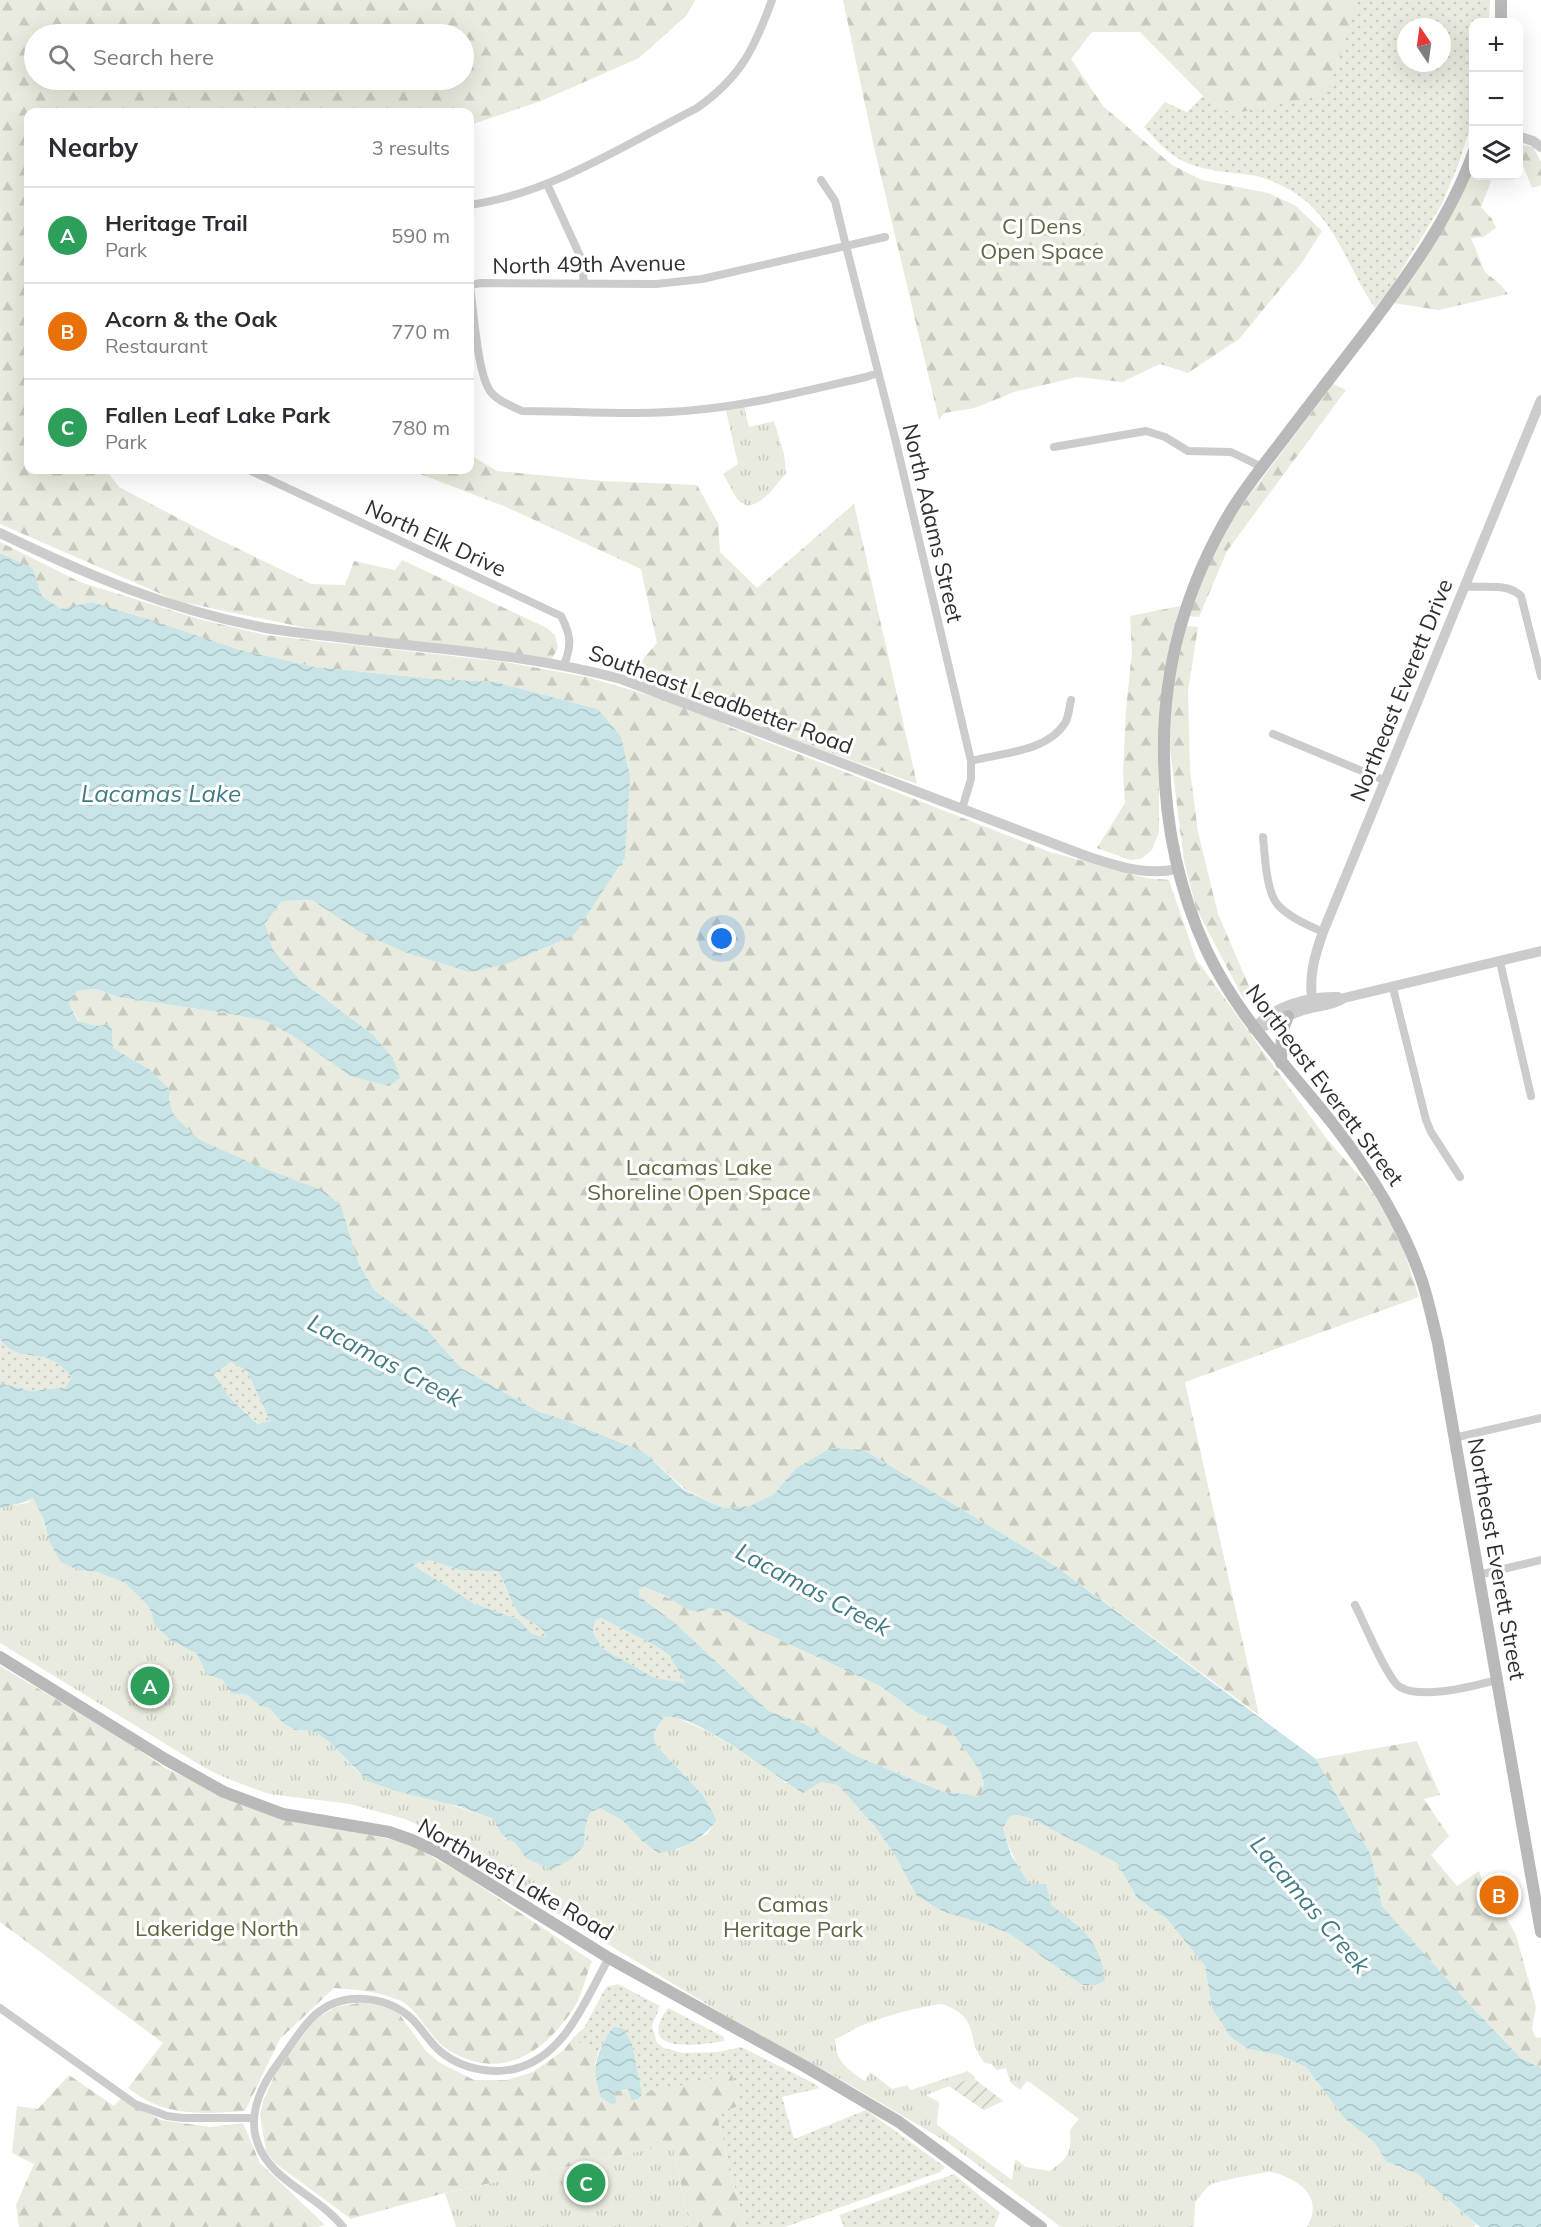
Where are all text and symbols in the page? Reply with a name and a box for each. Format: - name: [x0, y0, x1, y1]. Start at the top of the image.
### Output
- north arrow: [1397, 18, 1451, 72]
- map controls: [1469, 18, 1523, 180]
- button: +: [1469, 18, 1523, 72]
- search box: [24, 24, 474, 90]
- icon: search: [45, 41, 78, 74]
- text: Search here: [93, 43, 214, 71]
- button: −: [1469, 72, 1523, 126]
- button: layers: [1469, 126, 1523, 180]
- text: Nearby: [48, 131, 138, 164]
- text: 3 results: [372, 135, 450, 160]
- text: Heritage Trail: [105, 209, 248, 237]
- park label: CJ Dens Open Space: [980, 212, 1104, 265]
- text: A: [60, 223, 75, 248]
- text: 590 m: [391, 223, 450, 248]
- text: Park: [105, 237, 147, 262]
- street label: North 49th Avenue: [492, 248, 686, 280]
- text: Acorn & the Oak: [105, 305, 277, 333]
- text: B: [61, 319, 74, 344]
- text: 770 m: [391, 319, 450, 344]
- text: Restaurant: [105, 333, 208, 358]
- text: Fallen Leaf Lake Park: [105, 401, 330, 429]
- text: C: [61, 415, 74, 440]
- text: 780 m: [391, 415, 450, 440]
- street label: North Adams Street: [897, 421, 970, 625]
- text: Park: [105, 429, 147, 454]
- street label: North Elk Drive: [361, 493, 511, 583]
- street label: Northeast Everett Drive: [1344, 575, 1458, 805]
- street label: Southeast Leadbetter Road: [585, 638, 857, 760]
- water label: Lacamas Lake: [81, 778, 241, 808]
- your location: [707, 924, 736, 953]
- street label: Northeast Everett Street: [1240, 979, 1410, 1192]
- park label: Lacamas Lake Shoreline Open Space: [587, 1153, 811, 1206]
- water label: Lacamas Creek: [303, 1307, 468, 1414]
- street label: Northeast Everett Street: [1462, 1436, 1532, 1683]
- water label: Lacamas Creek: [731, 1536, 896, 1643]
- pin: A: [130, 1664, 170, 1708]
- street label: Northwest Lake Road: [413, 1812, 619, 1946]
- water label: Lacamas Creek: [1244, 1829, 1378, 1980]
- pin: B: [1480, 1872, 1518, 1918]
- park label: Camas Heritage Park: [723, 1890, 864, 1943]
- park label: Lakeridge North: [135, 1914, 299, 1942]
- pin: C: [566, 2160, 606, 2206]

